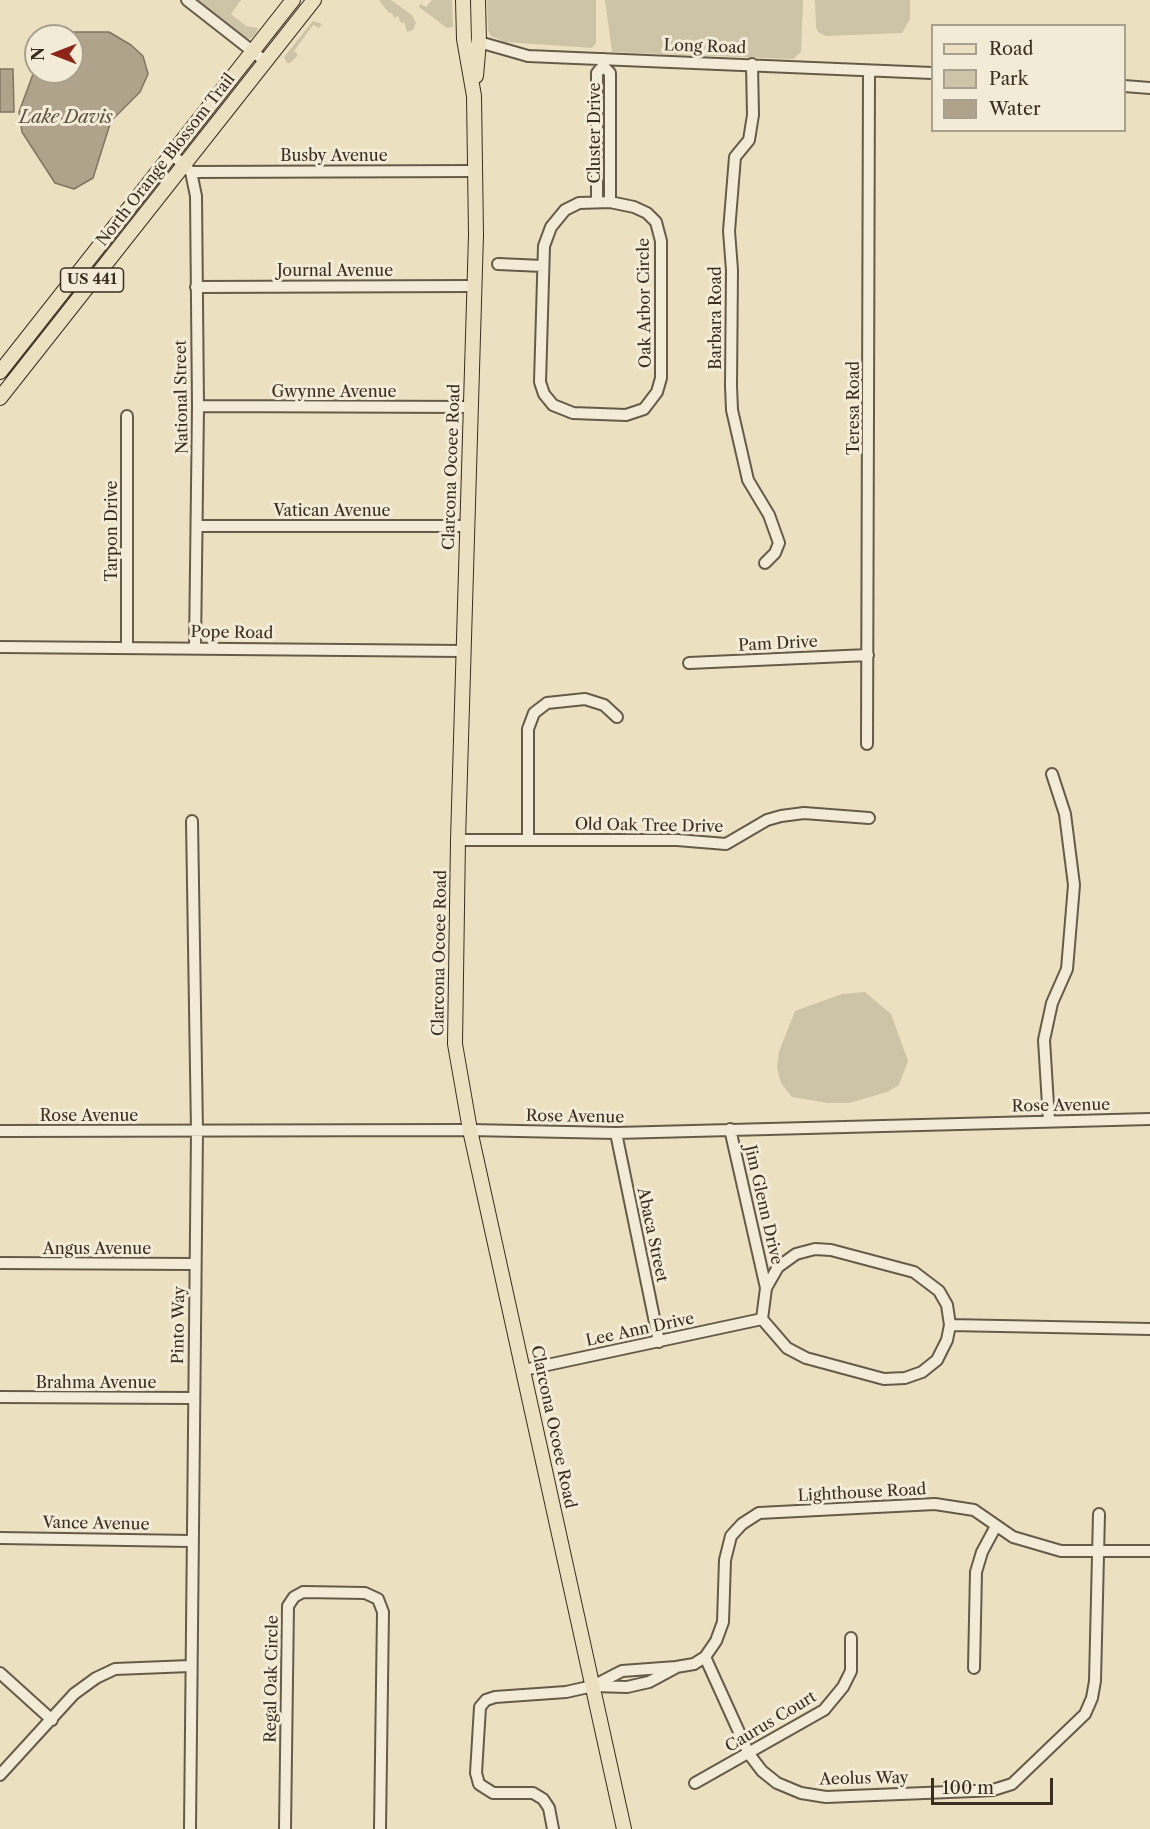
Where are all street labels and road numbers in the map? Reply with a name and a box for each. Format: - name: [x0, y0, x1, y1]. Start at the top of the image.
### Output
- street label: Long Road: [663, 36, 747, 58]
- street label: North Orange Blossom Trail: [93, 70, 239, 250]
- street label: Cluster Drive: [585, 82, 605, 184]
- street label: Busby Avenue: [280, 146, 388, 166]
- street label: Oak Arbor Circle: [634, 238, 656, 368]
- street label: Journal Avenue: [277, 261, 393, 281]
- street label: Barbara Road: [706, 266, 726, 370]
- road number: US 441: [60, 268, 124, 292]
- street label: National Street: [171, 340, 193, 454]
- street label: Teresa Road: [844, 361, 864, 455]
- street label: Gwynne Avenue: [271, 382, 397, 402]
- street label: Clarcona Ocoee Road: [440, 384, 464, 550]
- street label: Tarpon Drive: [102, 480, 122, 582]
- street label: Vatican Avenue: [273, 501, 391, 521]
- street label: Pope Road: [191, 623, 273, 643]
- street label: Pam Drive: [738, 632, 818, 656]
- street label: Old Oak Tree Drive: [575, 815, 723, 837]
- street label: Clarcona Ocoee Road: [429, 870, 451, 1036]
- street label: Rose Avenue: [1012, 1096, 1110, 1116]
- street label: Rose Avenue: [40, 1106, 138, 1126]
- street label: Rose Avenue: [526, 1107, 624, 1127]
- street label: Jim Glenn Drive: [740, 1143, 786, 1267]
- street label: Abaca Street: [633, 1186, 671, 1284]
- street label: Angus Avenue: [43, 1239, 151, 1259]
- street label: Pinto Way: [169, 1286, 189, 1364]
- street label: Lee Ann Drive: [584, 1309, 696, 1351]
- street label: Clarcona Ocoee Road: [526, 1344, 580, 1510]
- street label: Brahma Avenue: [36, 1373, 156, 1393]
- street label: Lighthouse Road: [797, 1480, 927, 1506]
- street label: Vance Avenue: [42, 1513, 150, 1535]
- street label: Regal Oak Circle: [261, 1615, 283, 1743]
- street label: Caurus Court: [722, 1687, 820, 1757]
- street label: Aeolus Way: [819, 1769, 909, 1789]

